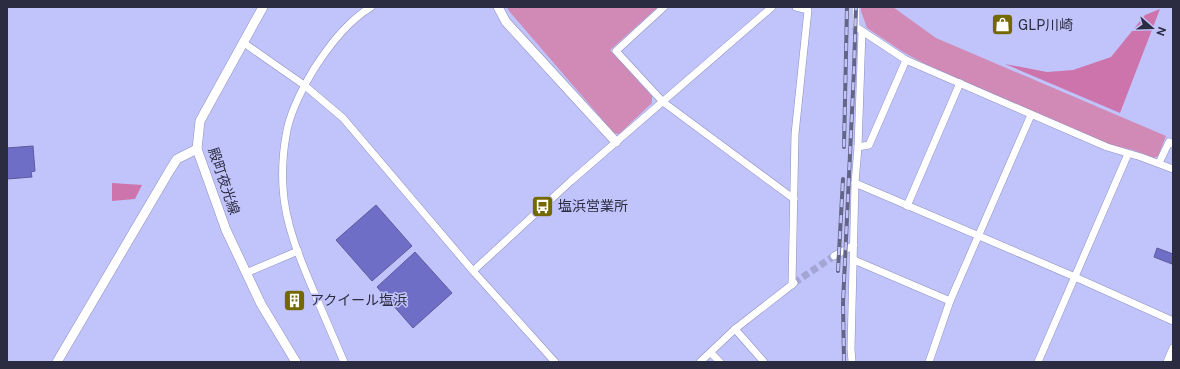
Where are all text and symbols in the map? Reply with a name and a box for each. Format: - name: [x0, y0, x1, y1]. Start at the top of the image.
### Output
- north arrow: [1132, 8, 1172, 48]
- shop icon: GLP川崎: [990, 12, 1016, 38]
- place label: GLP川崎: [1018, 17, 1073, 33]
- text: N: [1154, 25, 1169, 38]
- street label: 殿町夜光線: [205, 145, 243, 217]
- bus stop icon: 塩浜営業所: [530, 193, 556, 219]
- place label: 塩浜営業所: [558, 198, 628, 214]
- building icon: アクイール塩浜: [282, 287, 308, 313]
- place label: アクイール塩浜: [310, 292, 407, 308]

